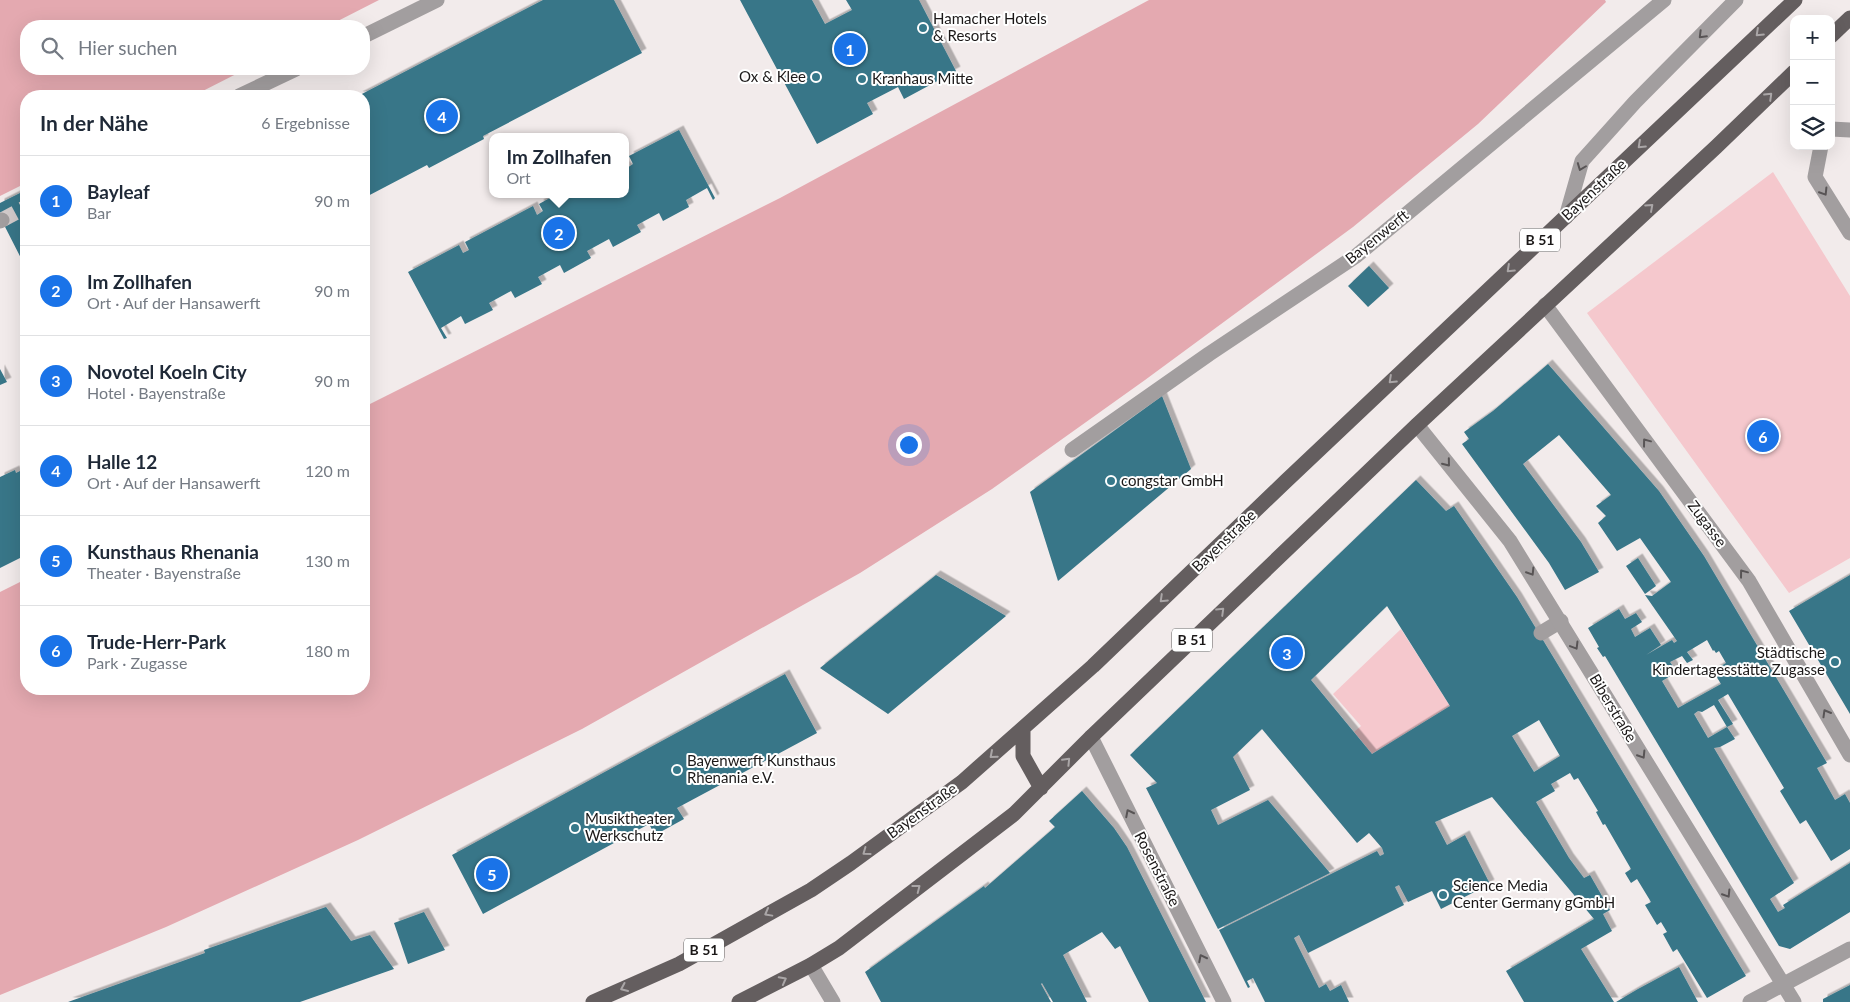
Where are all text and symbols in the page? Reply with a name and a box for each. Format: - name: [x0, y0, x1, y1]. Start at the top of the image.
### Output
- place label: Hamacher Hotels & Resorts: [933, 9, 1047, 44]
- map controls: [1790, 15, 1835, 150]
- button: +: [1790, 15, 1835, 60]
- search box: [20, 20, 370, 75]
- marker: Hamacher Hotels & Resorts: [917, 22, 929, 34]
- one-way arrow: [1756, 27, 1765, 36]
- one-way arrow: [1699, 29, 1708, 38]
- pin: 1: [834, 30, 866, 68]
- icon: search: [38, 34, 66, 62]
- text: Hier suchen: [78, 36, 177, 59]
- button: −: [1790, 60, 1835, 105]
- place label: Ox & Klee: [739, 67, 806, 85]
- place label: Kranhaus Mitte: [872, 69, 973, 87]
- marker: Ox & Klee: [810, 71, 822, 83]
- marker: Kranhaus Mitte: [856, 73, 868, 85]
- one-way arrow: [1763, 93, 1772, 102]
- pin: 4: [426, 97, 458, 135]
- button: layers: [1790, 105, 1835, 150]
- text: In der Nähe: [40, 110, 148, 135]
- text: 6 Ergebnisse: [261, 113, 350, 132]
- popup: [489, 133, 629, 198]
- one-way arrow: [1638, 139, 1647, 148]
- text: Im Zollhafen: [506, 145, 612, 168]
- street label: Bayenstraße: [1557, 155, 1629, 224]
- one-way arrow: [1577, 162, 1587, 171]
- text: Ort: [506, 168, 531, 187]
- text: Bayleaf: [87, 180, 150, 203]
- one-way arrow: [1818, 186, 1827, 195]
- text: 1: [51, 191, 61, 210]
- text: 90 m: [314, 191, 350, 210]
- text: Bar: [87, 203, 111, 222]
- one-way arrow: [1645, 204, 1654, 213]
- street label: Bayenwerft: [1341, 205, 1412, 267]
- pin: 2: [543, 214, 575, 252]
- road number: B 51: [1520, 228, 1560, 252]
- one-way arrow: [1507, 263, 1516, 272]
- text: Im Zollhafen: [87, 270, 192, 293]
- text: 2: [51, 281, 61, 300]
- text: 90 m: [314, 281, 350, 300]
- text: Ort · Auf der Hansawerft: [87, 293, 260, 312]
- text: Novotel Koeln City: [87, 360, 247, 383]
- text: 3: [51, 371, 61, 390]
- text: 90 m: [314, 371, 350, 390]
- one-way arrow: [1389, 374, 1398, 383]
- text: Hotel · Bayenstraße: [87, 383, 226, 402]
- pin: 6: [1747, 417, 1779, 455]
- your location: [896, 432, 922, 458]
- one-way arrow: [1644, 439, 1652, 448]
- text: Halle 12: [87, 450, 157, 473]
- one-way arrow: [1442, 457, 1451, 466]
- text: 4: [51, 461, 61, 480]
- text: 120 m: [305, 461, 350, 480]
- place label: congstar GmbH: [1121, 471, 1224, 489]
- text: Ort · Auf der Hansawerft: [87, 473, 260, 492]
- marker: congstar GmbH: [1105, 475, 1117, 487]
- street label: Zugasse: [1685, 497, 1731, 550]
- street label: Bayenstraße: [1188, 505, 1259, 575]
- text: Kunsthaus Rhenania: [87, 540, 259, 563]
- text: 5: [51, 551, 61, 570]
- text: 130 m: [305, 551, 350, 570]
- text: Theater · Bayenstraße: [87, 563, 241, 582]
- one-way arrow: [1524, 567, 1534, 576]
- one-way arrow: [1741, 570, 1749, 579]
- one-way arrow: [1160, 593, 1169, 602]
- one-way arrow: [1216, 608, 1225, 617]
- road number: B 51: [1172, 628, 1212, 652]
- text: Trude-Herr-Park: [87, 630, 226, 653]
- pin: 3: [1271, 634, 1303, 672]
- one-way arrow: [1569, 640, 1579, 649]
- text: 6: [51, 641, 61, 660]
- text: 180 m: [305, 641, 350, 660]
- place label: Städtische Kindertagesstätte Zugasse: [1652, 643, 1825, 678]
- text: Park · Zugasse: [87, 653, 187, 672]
- marker: Städtische Kindertagesstätte Zugasse: [1829, 656, 1841, 668]
- street label: Biberstraße: [1587, 670, 1641, 745]
- one-way arrow: [1822, 709, 1832, 718]
- one-way arrow: [989, 750, 998, 759]
- one-way arrow: [1636, 750, 1645, 759]
- place label: Bayenwerft Kunsthaus Rhenania e.V.: [687, 751, 836, 786]
- one-way arrow: [1061, 758, 1070, 767]
- marker: Bayenwerft Kunsthaus Rhenania e.V.: [671, 764, 683, 776]
- street label: Bayenstraße: [883, 779, 960, 842]
- place label: Musiktheater Werkschutz: [585, 809, 673, 844]
- one-way arrow: [1125, 809, 1135, 818]
- marker: Musiktheater Werkschutz: [569, 822, 581, 834]
- street label: Rosenstraße: [1131, 828, 1184, 909]
- one-way arrow: [862, 846, 872, 855]
- pin: 5: [476, 855, 508, 893]
- place label: Science Media Center Germany gGmbH: [1453, 876, 1615, 911]
- one-way arrow: [911, 886, 920, 894]
- one-way arrow: [1721, 888, 1731, 897]
- marker: Science Media Center Germany gGmbH: [1437, 889, 1449, 901]
- one-way arrow: [765, 907, 774, 917]
- road number: B 51: [684, 938, 724, 962]
- one-way arrow: [1198, 955, 1208, 964]
- one-way arrow: [778, 976, 787, 986]
- one-way arrow: [620, 982, 629, 993]

